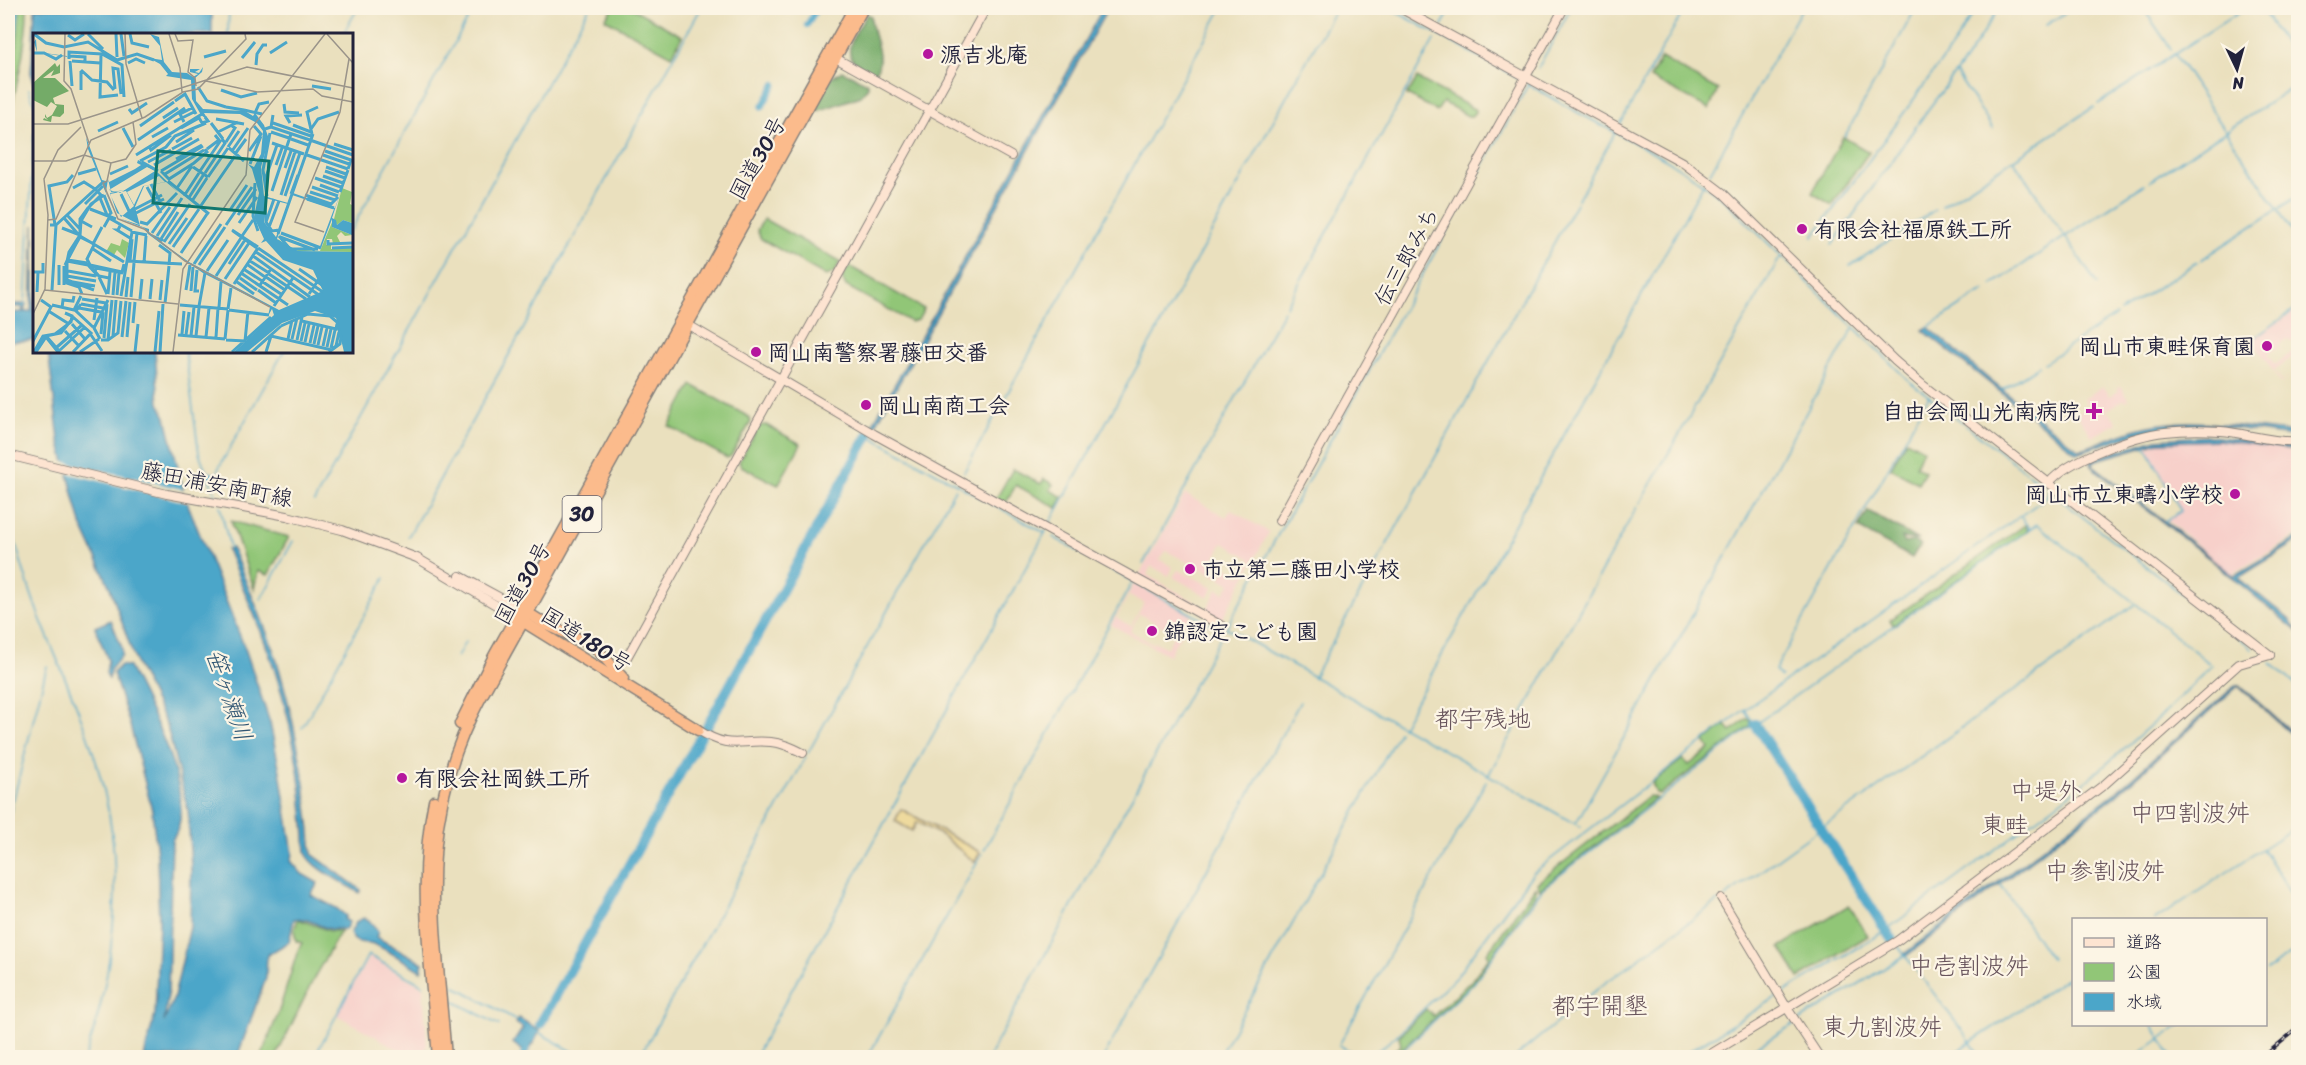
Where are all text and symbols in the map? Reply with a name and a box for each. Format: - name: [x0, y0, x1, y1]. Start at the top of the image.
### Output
- inset map: [33, 33, 352, 352]
- place label: 源吉兆庵: [940, 35, 1028, 74]
- north arrow: [2207, 39, 2267, 99]
- marker: 源吉兆庵: [921, 47, 935, 61]
- text: N: [2231, 68, 2246, 98]
- street label: 国道30号: [718, 109, 797, 208]
- street label: 伝三郎みち: [1363, 199, 1450, 313]
- place label: 有限会社福原鉄工所: [1814, 210, 2012, 249]
- marker: 有限会社福原鉄工所: [1795, 222, 1809, 236]
- place label: 岡山市東畦保育園: [2079, 327, 2255, 366]
- place label: 岡山南警察署藤田交番: [768, 333, 988, 372]
- marker: 岡山市東畦保育園: [2260, 339, 2274, 353]
- marker: 岡山南警察署藤田交番: [749, 345, 763, 359]
- place label: 岡山南商工会: [878, 386, 1010, 425]
- place label: 自由会岡山光南病院: [1882, 392, 2080, 431]
- marker: 岡山南商工会: [859, 398, 873, 412]
- marker: 自由会岡山光南病院: [2085, 402, 2103, 420]
- street label: 藤田浦安南町線: [138, 451, 296, 518]
- place label: 岡山市立東疇小学校: [2025, 475, 2223, 514]
- marker: 岡山市立東疇小学校: [2228, 487, 2242, 501]
- road number: 30: [562, 496, 602, 532]
- street label: 国道30号: [483, 534, 562, 633]
- place label: 市立第二藤田小学校: [1202, 550, 1400, 589]
- marker: 市立第二藤田小学校: [1183, 562, 1197, 576]
- street label: 国道180号: [533, 596, 641, 683]
- place label: 錦認定こども園: [1164, 612, 1318, 651]
- marker: 錦認定こども園: [1145, 624, 1159, 638]
- water label: 笹ヶ瀬川: [194, 643, 264, 747]
- district label: 都宇残地: [1435, 698, 1531, 740]
- place label: 有限会社岡鉄工所: [414, 759, 590, 798]
- district label: 中堤外: [2010, 770, 2082, 812]
- marker: 有限会社岡鉄工所: [395, 771, 409, 785]
- district label: 中四割波舛: [2130, 792, 2250, 834]
- district label: 東畦: [1981, 804, 2029, 846]
- district label: 中参割波舛: [2045, 850, 2165, 892]
- legend: [2072, 918, 2267, 1026]
- text: 道路: [2126, 926, 2162, 958]
- district label: 中壱割波舛: [1909, 945, 2029, 987]
- text: 公園: [2126, 956, 2162, 988]
- district label: 都宇開墾: [1552, 985, 1648, 1027]
- text: 水域: [2126, 986, 2162, 1018]
- district label: 東九割波舛: [1822, 1006, 1942, 1048]

